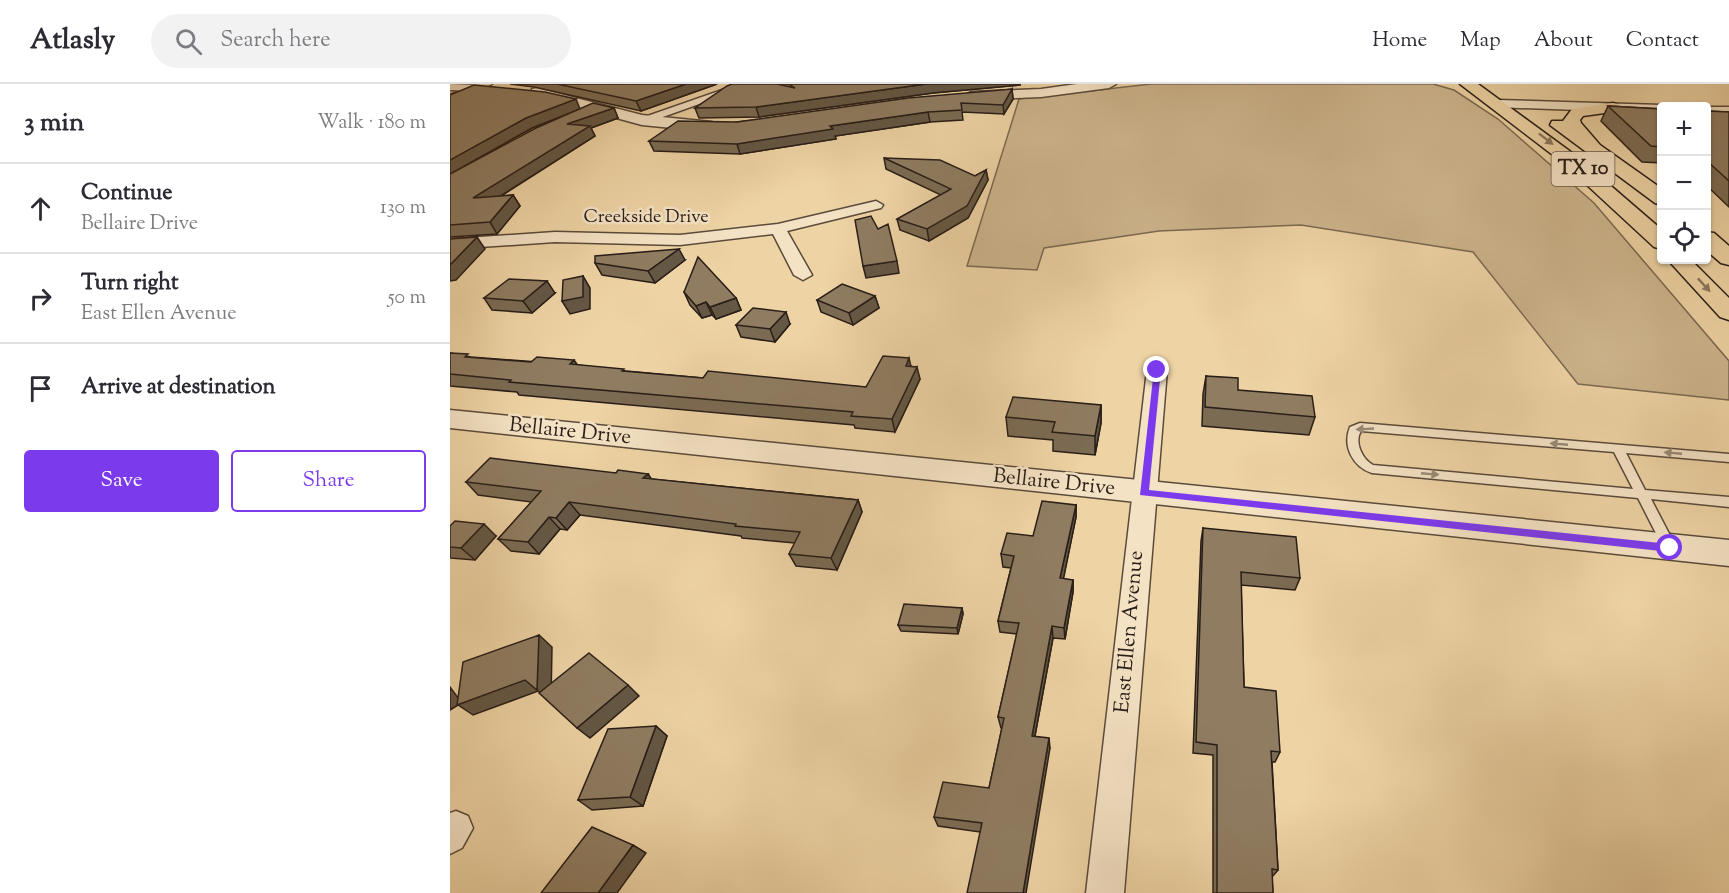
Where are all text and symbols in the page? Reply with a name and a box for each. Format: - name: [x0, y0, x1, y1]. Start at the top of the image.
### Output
- search box: [151, 14, 571, 68]
- text: Atlasly: [30, 21, 115, 61]
- icon: search: [172, 25, 205, 58]
- text: Search here: [220, 25, 331, 57]
- text: Home: [1372, 26, 1427, 56]
- text: Map: [1460, 26, 1501, 56]
- text: About: [1534, 26, 1593, 56]
- text: Contact: [1626, 26, 1699, 56]
- map controls: [1657, 102, 1711, 264]
- button: +: [1657, 102, 1711, 156]
- text: 3 min: [24, 105, 84, 142]
- text: Walk · 180 m: [317, 109, 426, 138]
- one-way arrow: [1538, 132, 1553, 144]
- road number: TX 10: [1552, 152, 1614, 186]
- button: −: [1657, 156, 1711, 210]
- text: Continue: [81, 178, 172, 210]
- icon: ahead: [24, 192, 57, 225]
- text: 130 m: [380, 194, 426, 223]
- street label: Creekside Drive: [583, 205, 709, 231]
- text: Bellaire Drive: [81, 210, 198, 239]
- button: locate: [1657, 210, 1711, 264]
- text: Turn right: [81, 268, 178, 300]
- one-way arrow: [1697, 278, 1711, 292]
- icon: right: [24, 282, 57, 315]
- text: 50 m: [388, 284, 426, 313]
- text: East Ellen Avenue: [81, 300, 237, 329]
- route end: [1143, 356, 1169, 382]
- icon: arrive: [24, 372, 57, 405]
- text: Arrive at destination: [81, 372, 276, 404]
- street label: Bellaire Drive: [507, 411, 633, 453]
- one-way arrow: [1355, 425, 1374, 434]
- one-way arrow: [1550, 439, 1569, 449]
- one-way arrow: [1664, 448, 1683, 458]
- button: Save: [24, 450, 219, 512]
- button: Share: [231, 450, 426, 512]
- street label: Bellaire Drive: [991, 462, 1117, 504]
- one-way arrow: [1420, 469, 1439, 479]
- route start: [1656, 534, 1682, 560]
- street label: East Ellen Avenue: [1108, 549, 1152, 715]

